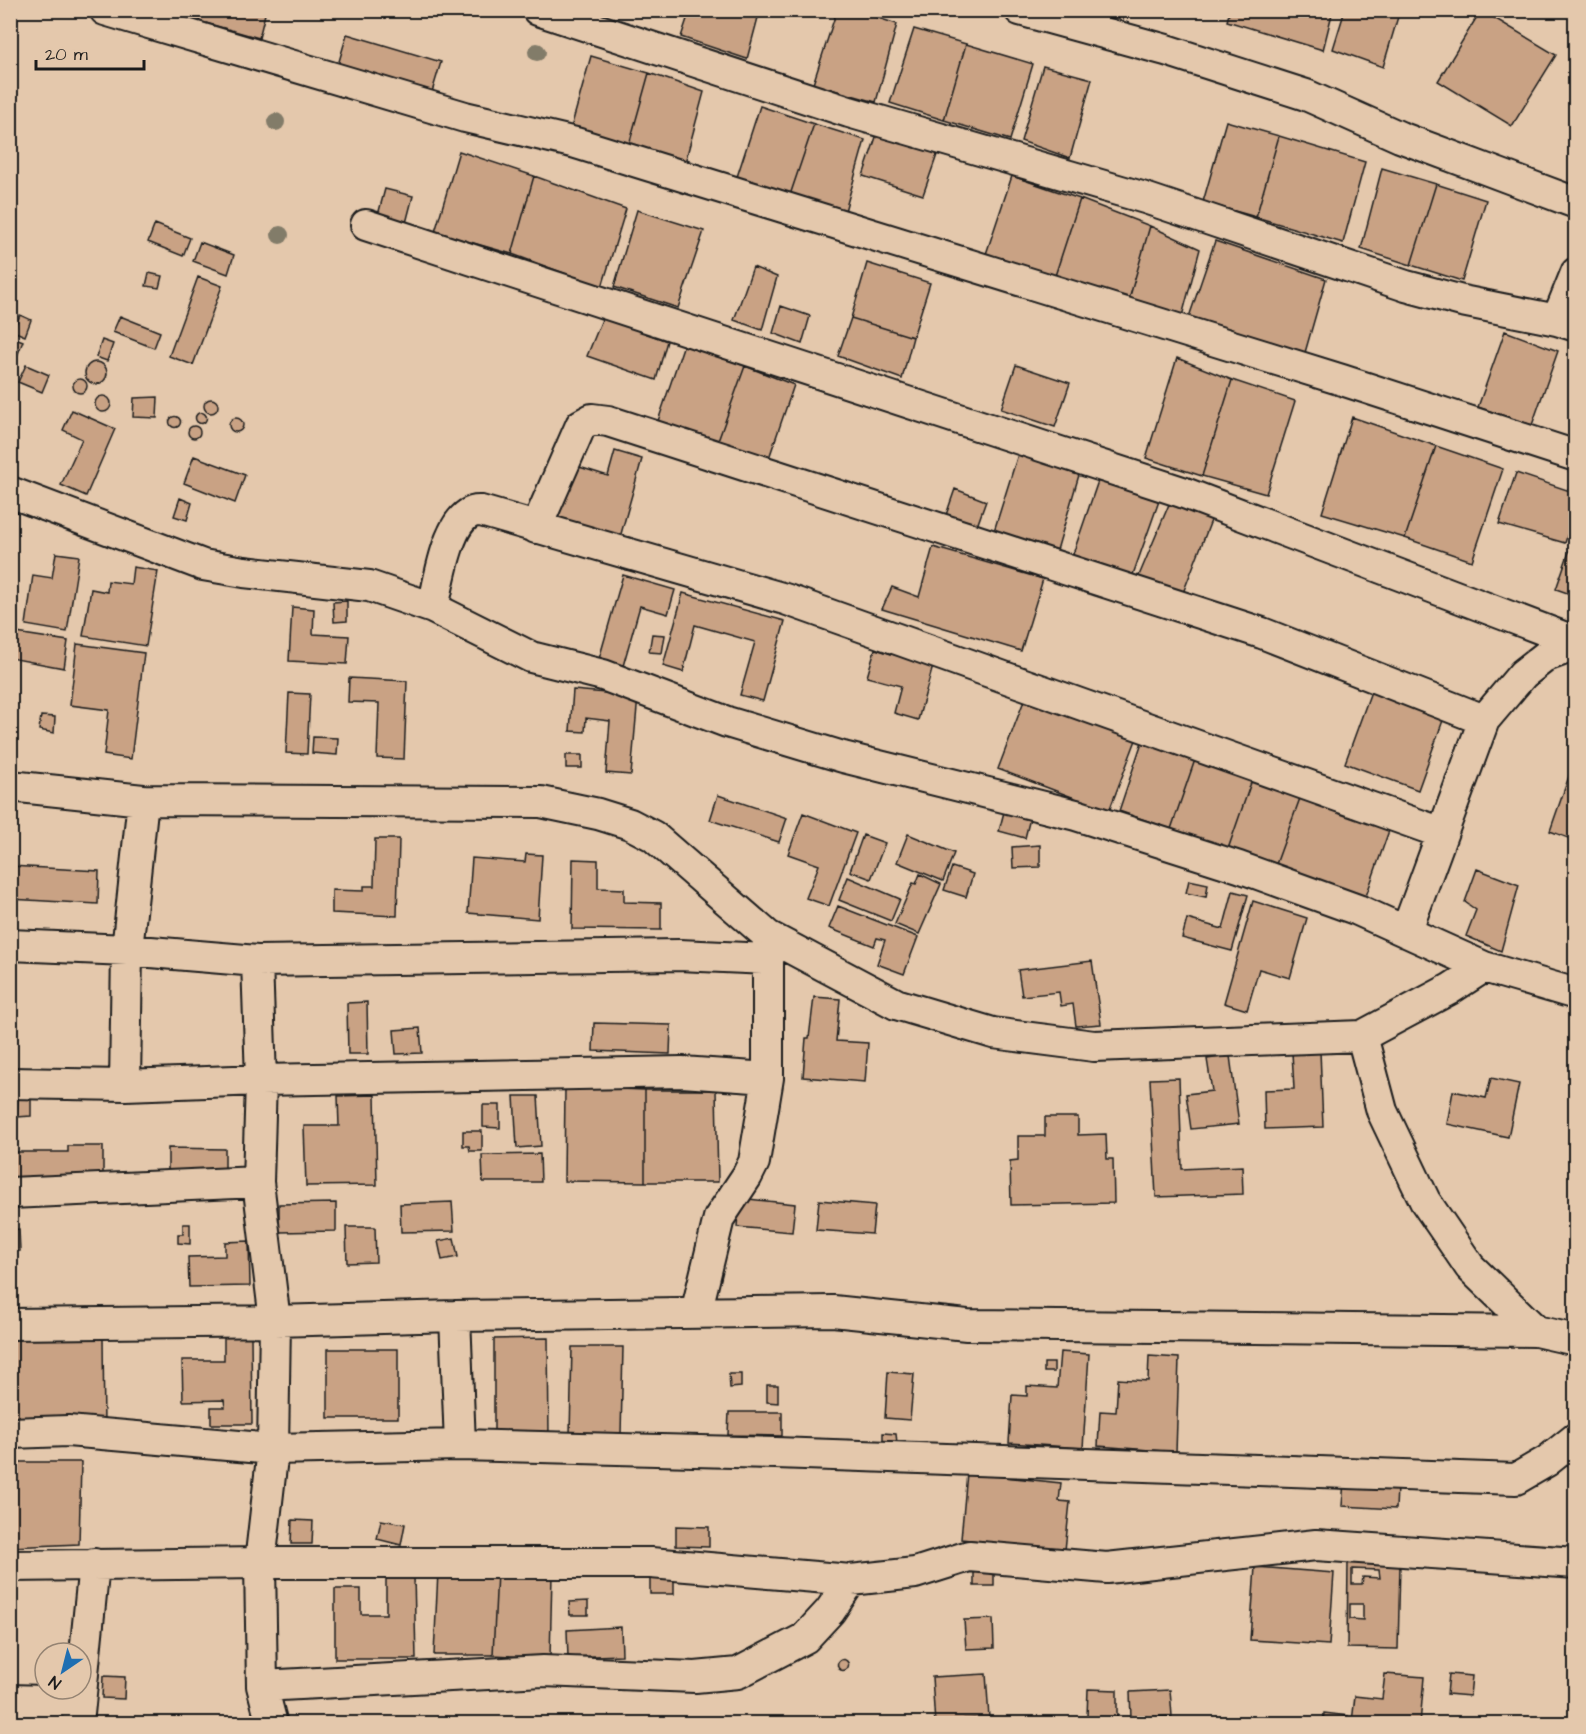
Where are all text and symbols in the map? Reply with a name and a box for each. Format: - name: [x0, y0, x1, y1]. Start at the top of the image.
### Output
- scale bar: [36, 33, 144, 71]
- text: 20 m: [45, 42, 88, 67]
- north arrow: [33, 1641, 93, 1701]
- text: N: [45, 1671, 65, 1694]

